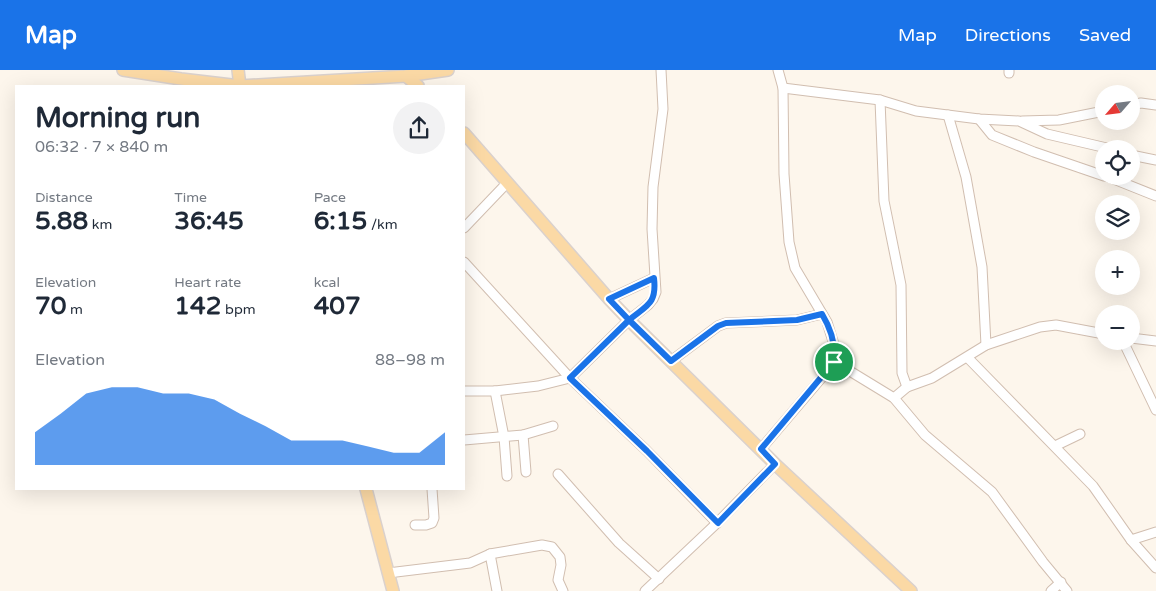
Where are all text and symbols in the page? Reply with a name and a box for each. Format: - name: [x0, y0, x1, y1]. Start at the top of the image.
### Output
- text: Map: [25, 21, 77, 50]
- text: Map: [898, 24, 937, 46]
- text: Directions: [965, 24, 1051, 46]
- text: Saved: [1079, 24, 1131, 46]
- north arrow: [1095, 85, 1140, 130]
- map controls: [1095, 85, 1140, 350]
- text: Morning run: [35, 101, 200, 135]
- button: share: [393, 102, 445, 154]
- text: 06:32 · 7 × 840 m: [35, 137, 168, 157]
- button: locate: [1095, 140, 1140, 185]
- text: Distance: [35, 189, 93, 206]
- text: Time: [174, 189, 207, 206]
- text: Pace: [314, 189, 346, 206]
- button: layers: [1095, 195, 1140, 240]
- text: 5.88: [35, 206, 88, 236]
- text: 36:45: [174, 206, 244, 236]
- text: 6:15: [314, 206, 367, 236]
- text: km: [88, 216, 112, 233]
- text: /km: [367, 216, 398, 233]
- button: +: [1095, 250, 1140, 295]
- text: Elevation: [35, 274, 96, 291]
- text: Heart rate: [174, 274, 241, 291]
- text: kcal: [314, 274, 340, 291]
- text: 70: [35, 291, 66, 321]
- text: 142: [174, 291, 221, 321]
- text: 407: [314, 291, 361, 321]
- text: m: [66, 301, 83, 318]
- text: bpm: [221, 301, 256, 318]
- button: −: [1095, 305, 1140, 350]
- pin: [813, 341, 855, 383]
- icon: arrive: [820, 348, 848, 376]
- text: Elevation: [35, 350, 105, 370]
- text: 88–98 m: [375, 350, 445, 370]

